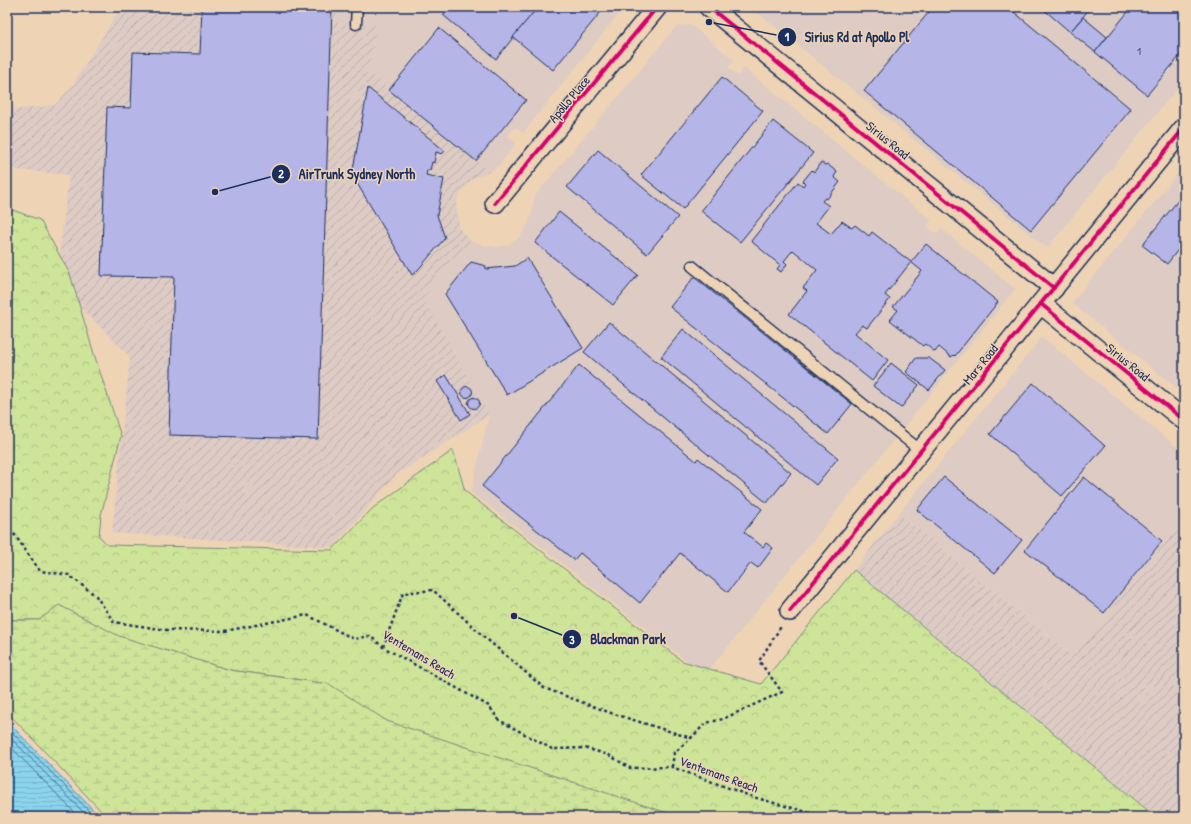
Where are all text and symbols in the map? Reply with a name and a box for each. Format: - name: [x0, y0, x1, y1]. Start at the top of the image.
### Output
- callout: Sirius Rd at Apollo Pl: [777, 24, 917, 50]
- text: Sirius Rd at Apollo Pl: [805, 27, 910, 48]
- text: 1: [785, 28, 790, 45]
- house number: 1: [1137, 44, 1141, 58]
- street label: Apollo Place: [544, 72, 594, 126]
- street label: Sirius Road: [862, 117, 914, 163]
- callout: AirTrunk Sydney North: [271, 161, 423, 187]
- text: AirTrunk Sydney North: [299, 164, 415, 185]
- text: 2: [278, 165, 284, 182]
- street label: Sirius Road: [1102, 339, 1154, 385]
- street label: Mars Road: [958, 340, 1002, 388]
- street label: Ventemans Reach: [379, 625, 459, 683]
- callout: Blackman Park: [562, 626, 674, 652]
- text: Blackman Park: [590, 629, 666, 648]
- text: 3: [569, 631, 575, 648]
- street label: Ventemans Reach: [677, 751, 761, 797]

